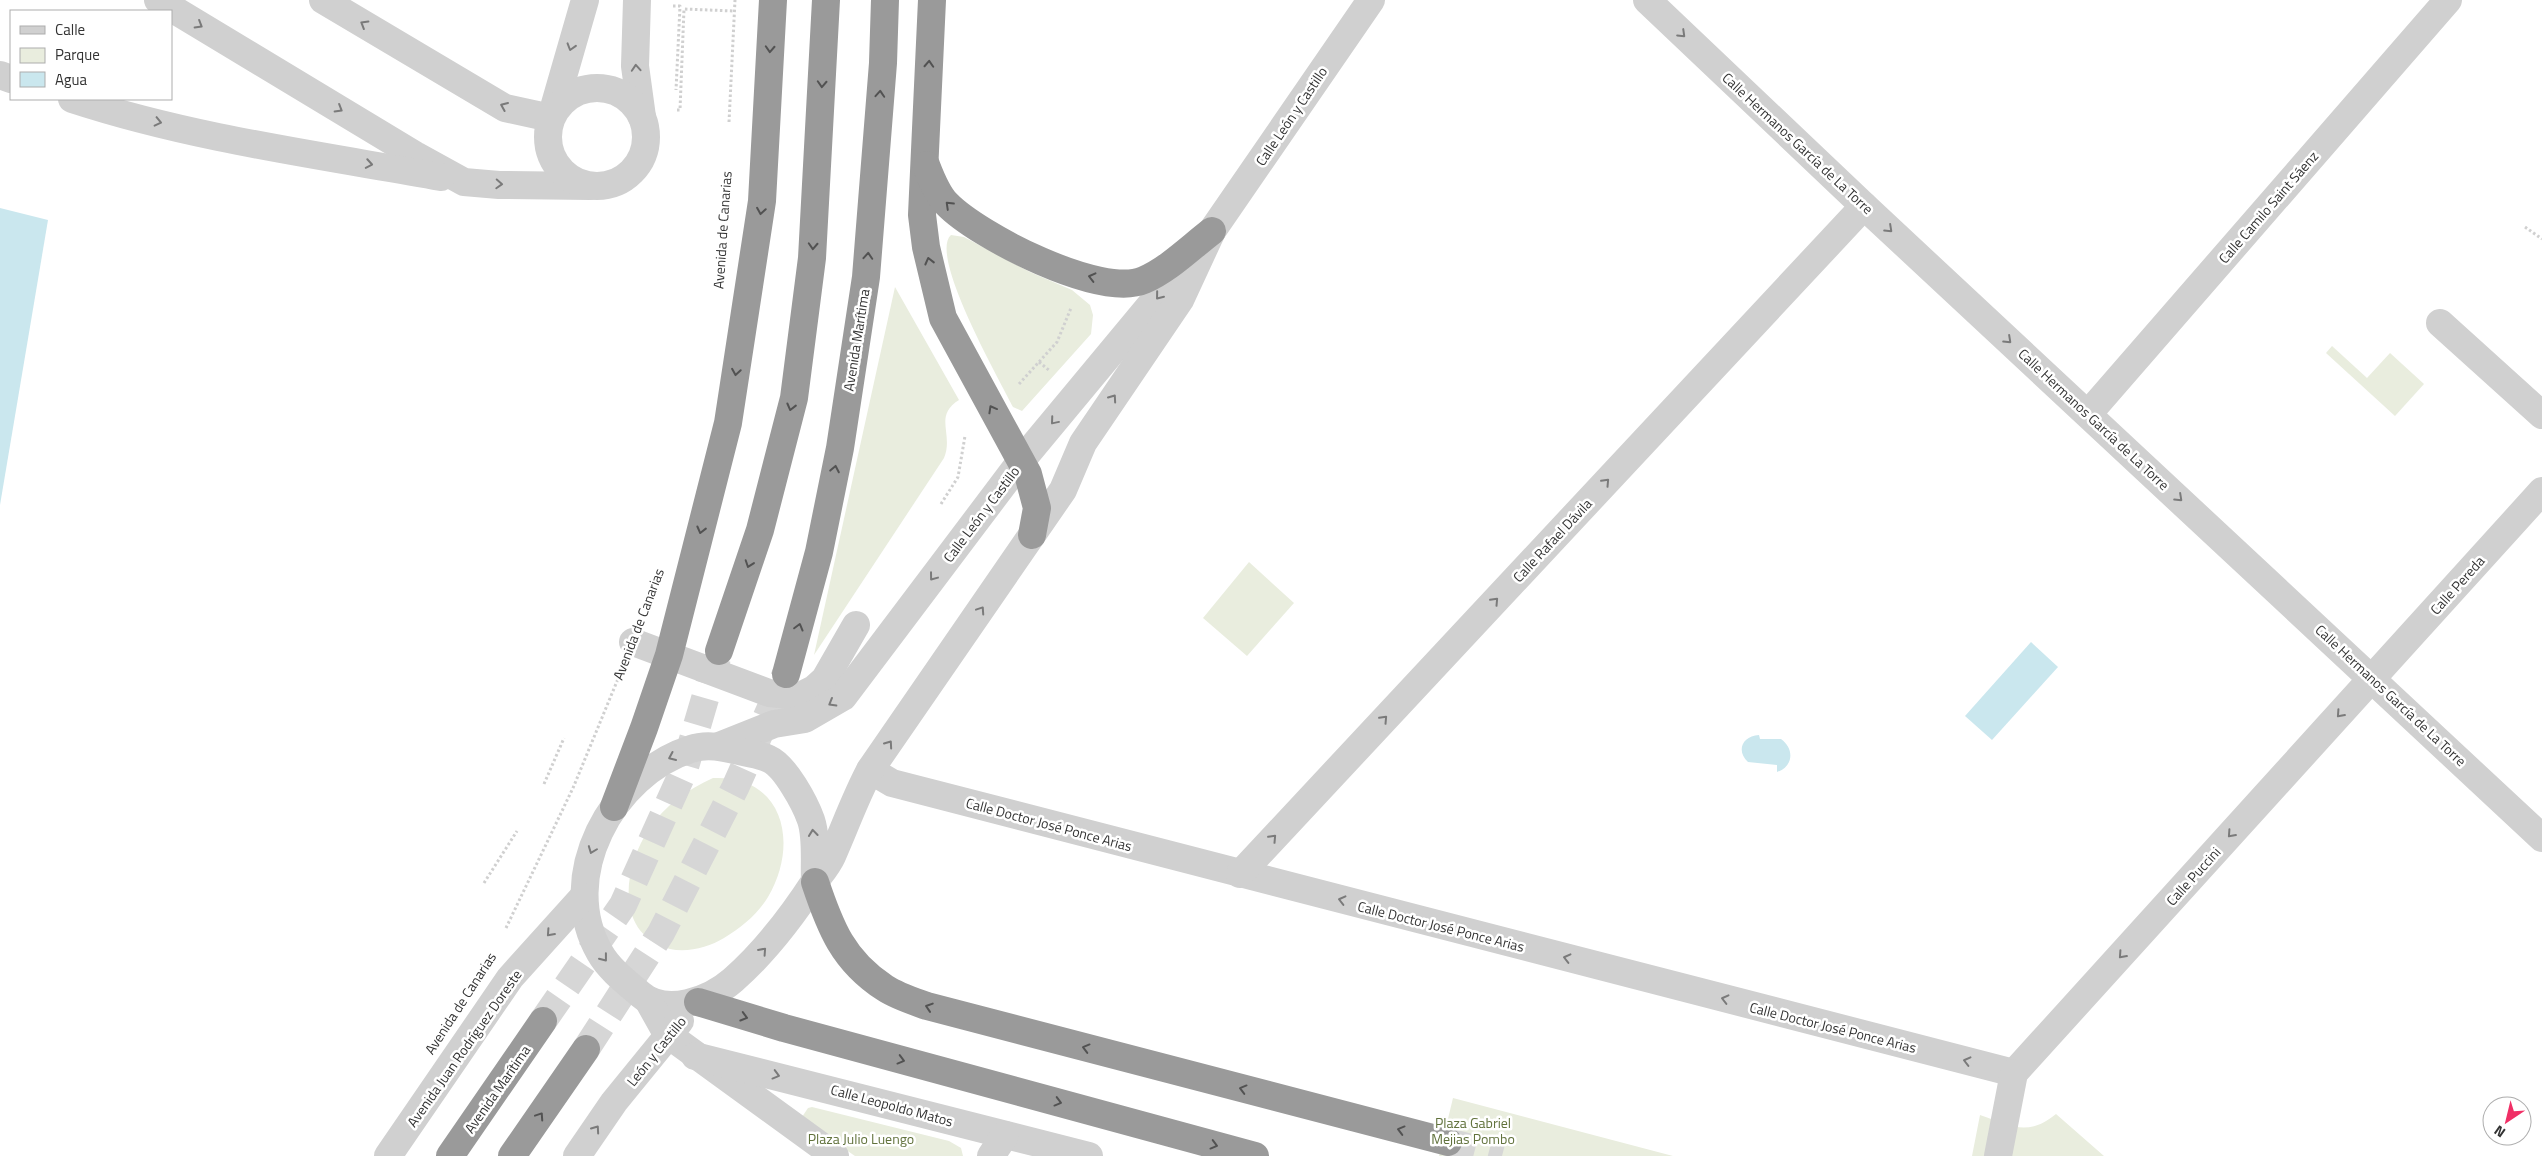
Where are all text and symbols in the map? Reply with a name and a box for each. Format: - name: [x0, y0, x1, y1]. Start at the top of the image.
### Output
- legend: [10, 10, 172, 100]
- text: Calle: [55, 18, 85, 41]
- one-way arrow: [194, 19, 203, 29]
- one-way arrow: [360, 21, 369, 31]
- one-way arrow: [1677, 28, 1686, 37]
- one-way arrow: [566, 42, 576, 50]
- text: Parque: [55, 43, 100, 66]
- one-way arrow: [765, 45, 776, 53]
- one-way arrow: [923, 60, 934, 68]
- street label: Calle León y Castillo: [1250, 62, 1332, 170]
- one-way arrow: [631, 64, 642, 72]
- street label: Calle Hermanos García de La Torre: [1718, 67, 1878, 219]
- text: Agua: [55, 68, 87, 91]
- one-way arrow: [816, 80, 827, 88]
- one-way arrow: [875, 90, 886, 98]
- one-way arrow: [500, 102, 509, 113]
- one-way arrow: [333, 103, 342, 112]
- one-way arrow: [154, 116, 162, 127]
- street label: Calle Camilo Saint Sáenz: [2213, 146, 2323, 268]
- one-way arrow: [364, 159, 373, 169]
- street label: Avenida de Canarias: [707, 170, 737, 290]
- one-way arrow: [495, 179, 503, 190]
- one-way arrow: [946, 202, 955, 211]
- one-way arrow: [756, 206, 766, 215]
- one-way arrow: [1884, 223, 1893, 232]
- one-way arrow: [807, 242, 818, 250]
- one-way arrow: [862, 252, 873, 260]
- one-way arrow: [924, 257, 935, 266]
- one-way arrow: [1088, 272, 1097, 283]
- street label: Avenida Marítima: [838, 287, 874, 393]
- one-way arrow: [1155, 291, 1164, 300]
- one-way arrow: [2003, 334, 2012, 343]
- street label: Calle Hermanos García de La Torre: [2014, 343, 2174, 495]
- one-way arrow: [732, 367, 742, 376]
- one-way arrow: [1107, 394, 1116, 404]
- one-way arrow: [787, 402, 797, 410]
- one-way arrow: [988, 406, 998, 415]
- one-way arrow: [1052, 415, 1060, 424]
- street label: Calle León y Castillo: [938, 461, 1024, 567]
- one-way arrow: [830, 464, 840, 473]
- one-way arrow: [1600, 479, 1609, 488]
- one-way arrow: [2173, 492, 2182, 501]
- street label: Calle Rafael Dávila: [1508, 493, 1596, 587]
- one-way arrow: [696, 526, 707, 534]
- street label: Calle Pereda: [2425, 551, 2489, 619]
- one-way arrow: [745, 559, 755, 567]
- street label: Avenida de Canarias: [607, 565, 669, 683]
- one-way arrow: [931, 571, 939, 580]
- one-way arrow: [1489, 597, 1498, 606]
- one-way arrow: [975, 606, 984, 615]
- street label: Calle Hermanos García de La Torre: [2311, 619, 2471, 771]
- one-way arrow: [793, 623, 804, 631]
- one-way arrow: [828, 696, 837, 706]
- one-way arrow: [2337, 708, 2346, 717]
- one-way arrow: [1378, 716, 1387, 725]
- one-way arrow: [883, 740, 892, 750]
- one-way arrow: [668, 750, 677, 761]
- street label: Calle Doctor José Ponce Arias: [964, 792, 1134, 856]
- one-way arrow: [808, 829, 819, 837]
- one-way arrow: [2228, 829, 2237, 838]
- one-way arrow: [1267, 835, 1276, 844]
- street label: Calle Puccini: [2161, 842, 2225, 910]
- one-way arrow: [588, 845, 598, 853]
- one-way arrow: [1338, 895, 1347, 906]
- street label: Calle Doctor José Ponce Arias: [1355, 895, 1527, 957]
- one-way arrow: [547, 928, 556, 937]
- one-way arrow: [757, 947, 766, 956]
- street label: Avenida de Canarias: [419, 948, 501, 1058]
- one-way arrow: [2119, 949, 2128, 958]
- one-way arrow: [599, 952, 607, 961]
- one-way arrow: [1563, 953, 1572, 964]
- street label: Avenida Juan Rodríguez Doreste: [401, 965, 527, 1131]
- one-way arrow: [1720, 994, 1729, 1005]
- street label: Calle Doctor José Ponce Arias: [1747, 996, 1919, 1058]
- one-way arrow: [925, 1002, 934, 1012]
- one-way arrow: [739, 1011, 748, 1021]
- street label: León y Castillo: [621, 1012, 691, 1090]
- street label: Avenida Marítima: [459, 1041, 535, 1137]
- one-way arrow: [1082, 1043, 1091, 1054]
- one-way arrow: [896, 1054, 904, 1064]
- one-way arrow: [1962, 1056, 1971, 1067]
- one-way arrow: [772, 1069, 781, 1080]
- street label: Calle Leopoldo Matos: [829, 1079, 955, 1131]
- one-way arrow: [1239, 1084, 1248, 1095]
- north arrow: [2482, 1096, 2532, 1146]
- one-way arrow: [1053, 1097, 1061, 1107]
- one-way arrow: [534, 1112, 543, 1122]
- park label: Plaza Gabriel Mejias Pombo: [1431, 1112, 1515, 1149]
- text: N: [2489, 1121, 2509, 1143]
- one-way arrow: [590, 1125, 599, 1135]
- one-way arrow: [1396, 1125, 1405, 1136]
- park label: Plaza Julio Luengo: [808, 1128, 914, 1149]
- one-way arrow: [1210, 1139, 1219, 1150]

